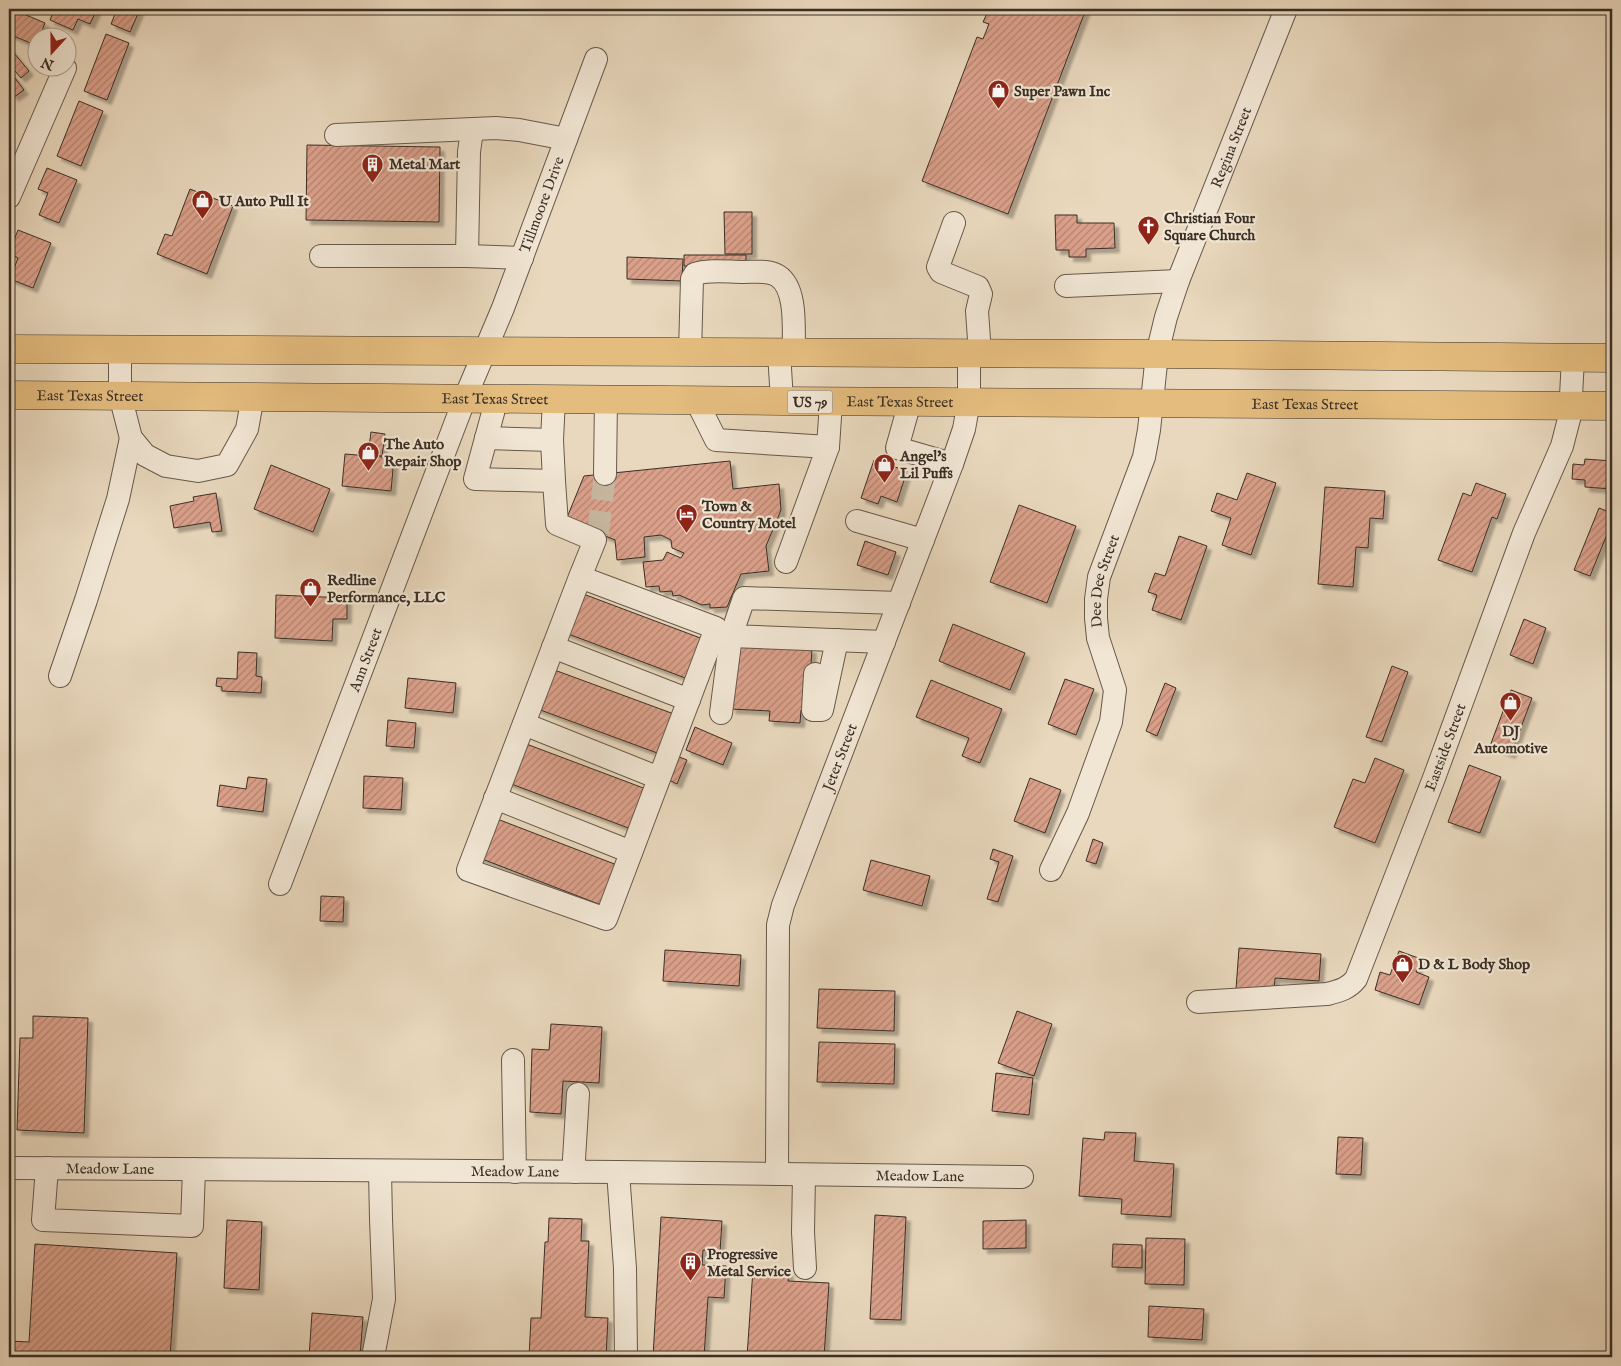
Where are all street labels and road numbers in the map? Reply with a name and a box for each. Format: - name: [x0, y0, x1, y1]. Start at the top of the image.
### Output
- street label: Regina Street: [1207, 104, 1256, 191]
- street label: Tillmoore Drive: [515, 154, 569, 256]
- street label: East Texas Street: [37, 386, 143, 406]
- street label: East Texas Street: [442, 389, 548, 409]
- road number: US 79: [788, 391, 832, 414]
- street label: East Texas Street: [847, 392, 953, 412]
- street label: East Texas Street: [1252, 395, 1358, 414]
- street label: Dee Dee Street: [1087, 532, 1124, 629]
- street label: Ann Street: [345, 625, 387, 695]
- street label: Eastside Street: [1421, 701, 1471, 794]
- street label: Jeter Street: [818, 721, 862, 796]
- street label: Meadow Lane: [66, 1159, 154, 1179]
- street label: Meadow Lane: [471, 1162, 559, 1182]
- street label: Meadow Lane: [876, 1166, 964, 1186]

